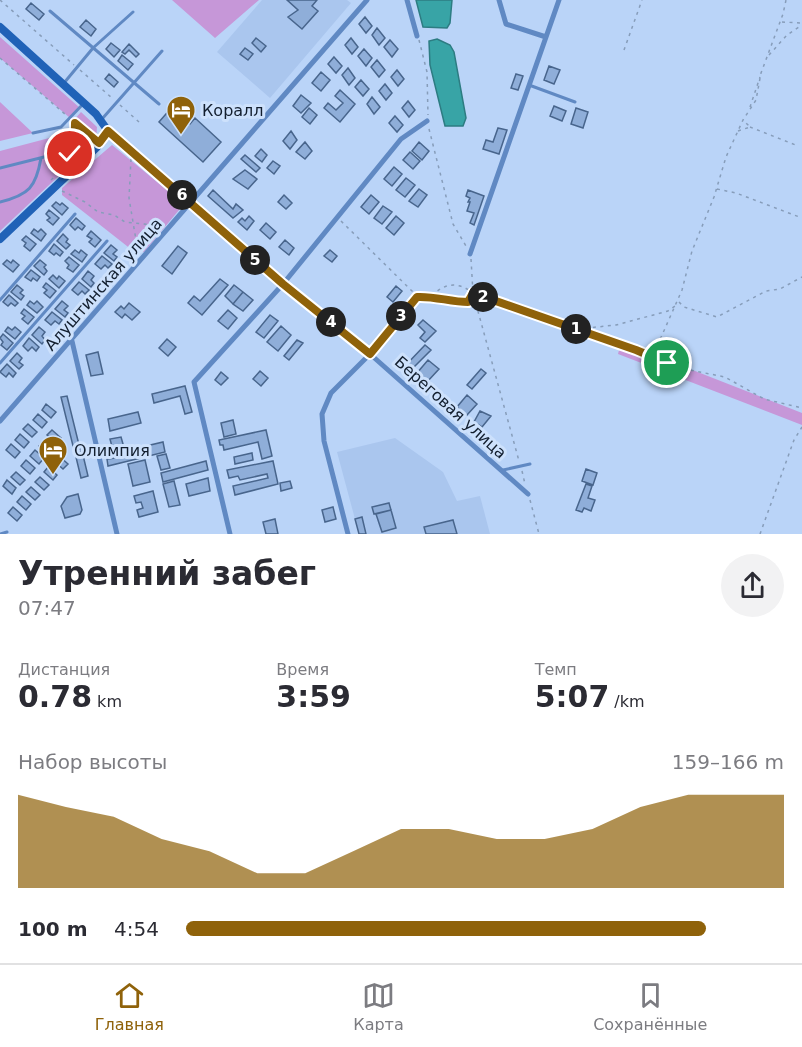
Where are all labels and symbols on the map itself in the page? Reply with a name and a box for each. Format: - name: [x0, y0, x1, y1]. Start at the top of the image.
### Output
- hotel icon: Коралл: [165, 94, 197, 136]
- place label: Коралл: [202, 101, 264, 120]
- pin: [44, 128, 95, 179]
- pin: 6: [167, 180, 197, 210]
- street label: Алуштинская улица: [41, 214, 166, 354]
- pin: 5: [240, 245, 270, 275]
- pin: 2: [468, 282, 498, 312]
- pin: 3: [386, 301, 416, 331]
- pin: 4: [316, 307, 346, 337]
- pin: 1: [561, 314, 591, 344]
- pin: [641, 337, 692, 388]
- street label: Береговая улица: [391, 352, 510, 463]
- hotel icon: Олимпия: [37, 434, 69, 476]
- place label: Олимпия: [74, 441, 150, 460]

